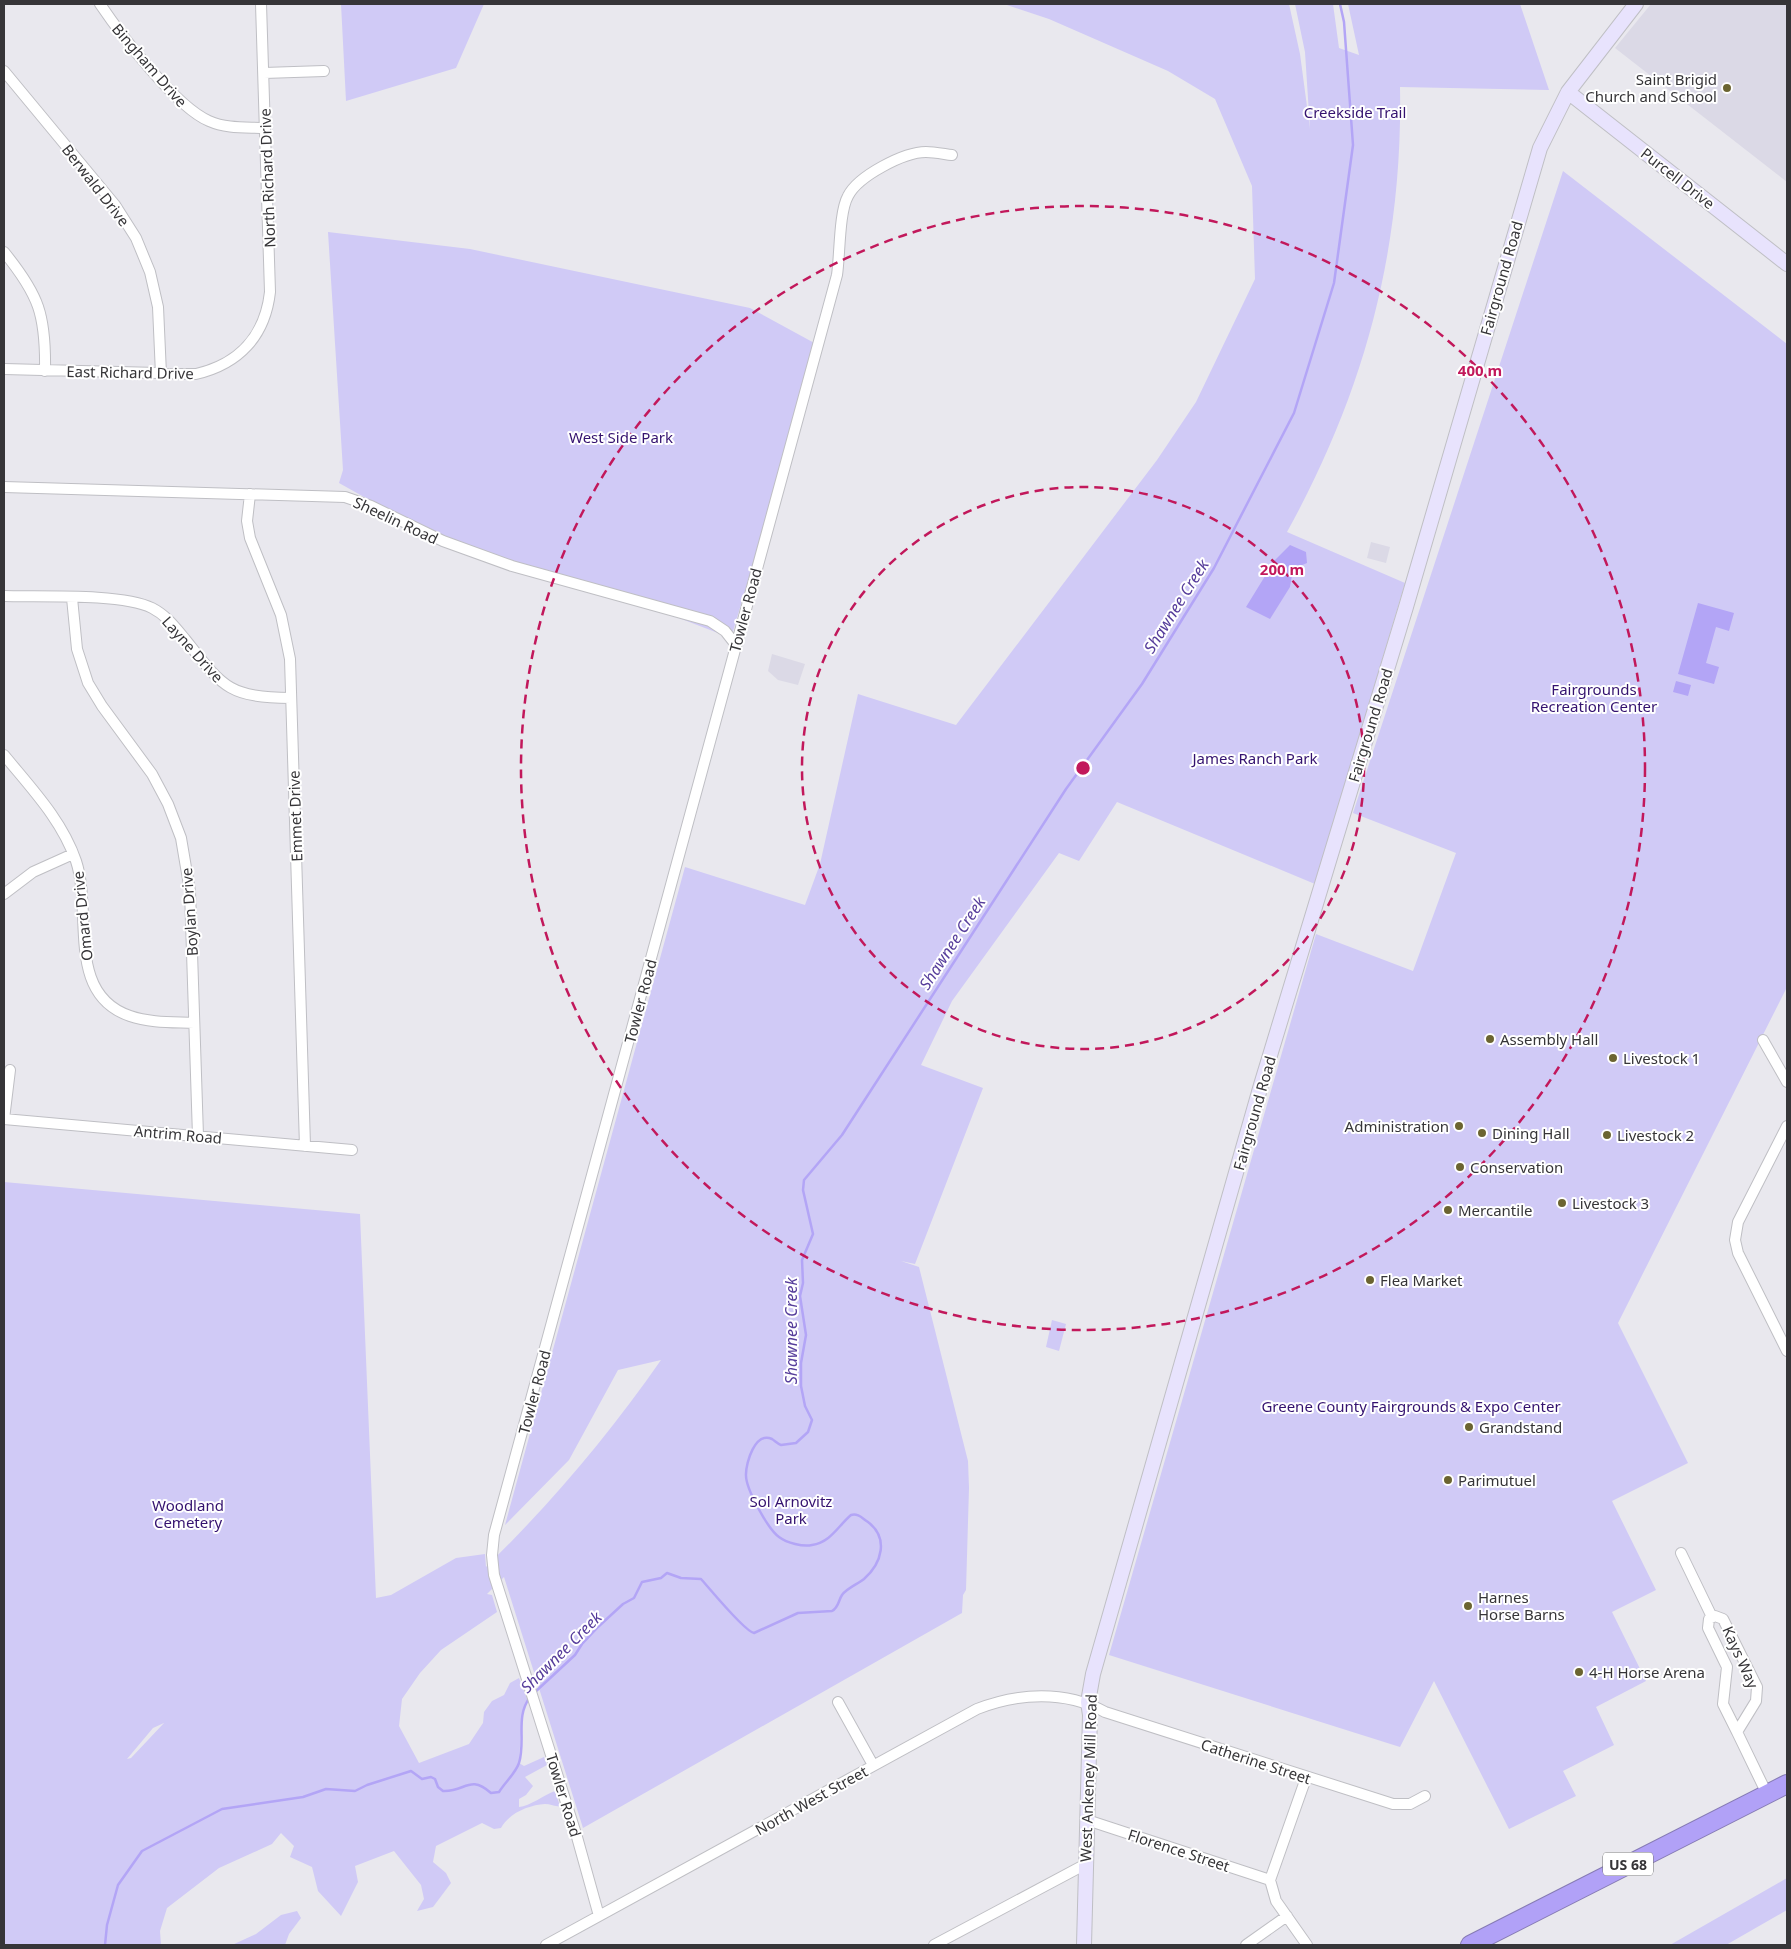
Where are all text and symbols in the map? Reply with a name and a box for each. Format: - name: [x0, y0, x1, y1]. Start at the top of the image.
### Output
- street label: Bingham Drive: [108, 19, 192, 111]
- place label: Saint Brigid Church and School: [1585, 69, 1717, 106]
- marker: Saint Brigid Church and School: [1721, 82, 1733, 94]
- park label: Creekside Trail: [1304, 102, 1406, 122]
- street label: North Richard Drive: [255, 108, 279, 248]
- street label: Berwald Drive: [58, 140, 134, 230]
- street label: Purcell Drive: [1637, 143, 1719, 213]
- street label: Fairground Road: [1475, 219, 1527, 337]
- text: 400 m: [1458, 360, 1502, 380]
- street label: East Richard Drive: [66, 361, 194, 383]
- park label: West Side Park: [569, 427, 673, 447]
- street label: Sheelin Road: [350, 492, 442, 548]
- water label: Shawnee Creek: [1138, 554, 1214, 657]
- text: 200 m: [1260, 559, 1304, 579]
- street label: Towler Road: [724, 566, 766, 654]
- street label: Layne Drive: [158, 612, 228, 686]
- street label: Fairground Road: [1343, 666, 1397, 784]
- park label: Fairgrounds Recreation Center: [1531, 679, 1657, 716]
- park label: James Ranch Park: [1190, 748, 1318, 768]
- centre of rings: [1074, 759, 1092, 777]
- street label: Emmet Drive: [283, 770, 307, 862]
- street label: Boylan Drive: [176, 867, 202, 957]
- street label: Omard Drive: [67, 870, 97, 962]
- water label: Shawnee Creek: [914, 891, 991, 994]
- street label: Towler Road: [619, 957, 661, 1045]
- place label: Assembly Hall: [1500, 1029, 1598, 1049]
- marker: Assembly Hall: [1484, 1033, 1496, 1045]
- place label: Livestock 1: [1623, 1048, 1700, 1068]
- marker: Livestock 1: [1607, 1052, 1619, 1064]
- street label: Fairground Road: [1228, 1054, 1280, 1172]
- place label: Administration: [1345, 1116, 1449, 1136]
- street label: Antrim Road: [133, 1120, 223, 1148]
- marker: Administration: [1453, 1120, 1465, 1132]
- place label: Dining Hall: [1492, 1123, 1570, 1143]
- place label: Livestock 2: [1617, 1125, 1694, 1145]
- marker: Dining Hall: [1476, 1127, 1488, 1139]
- marker: Livestock 2: [1601, 1129, 1613, 1141]
- place label: Conservation: [1470, 1157, 1563, 1177]
- marker: Conservation: [1454, 1161, 1466, 1173]
- place label: Livestock 3: [1572, 1193, 1649, 1213]
- marker: Livestock 3: [1556, 1197, 1568, 1209]
- place label: Mercantile: [1458, 1200, 1532, 1220]
- marker: Mercantile: [1442, 1204, 1454, 1216]
- place label: Flea Market: [1380, 1270, 1463, 1290]
- marker: Flea Market: [1364, 1274, 1376, 1286]
- water label: Shawnee Creek: [780, 1277, 802, 1384]
- street label: Towler Road: [513, 1348, 555, 1436]
- park label: Greene County Fairgrounds & Expo Center: [1261, 1396, 1561, 1416]
- place label: Grandstand: [1479, 1417, 1562, 1437]
- marker: Grandstand: [1463, 1421, 1475, 1433]
- place label: Parimutuel: [1458, 1470, 1536, 1490]
- marker: Parimutuel: [1442, 1474, 1454, 1486]
- park label: Sol Arnovitz Park: [750, 1491, 832, 1528]
- park label: Woodland Cemetery: [152, 1495, 224, 1532]
- place label: Harnes Horse Barns: [1478, 1587, 1565, 1624]
- marker: Harnes Horse Barns: [1462, 1600, 1474, 1612]
- water label: Shawnee Creek: [515, 1606, 607, 1698]
- street label: Kays Way: [1718, 1623, 1764, 1692]
- place label: 4-H Horse Arena: [1589, 1662, 1705, 1682]
- marker: 4-H Horse Arena: [1573, 1666, 1585, 1678]
- street label: West Ankeney Mill Road: [1075, 1694, 1101, 1862]
- street label: Catherine Street: [1198, 1734, 1314, 1788]
- street label: Towler Road: [542, 1751, 586, 1839]
- street label: North West Street: [751, 1760, 871, 1839]
- street label: Florence Street: [1126, 1824, 1233, 1876]
- road number: US 68: [1603, 1852, 1653, 1876]

